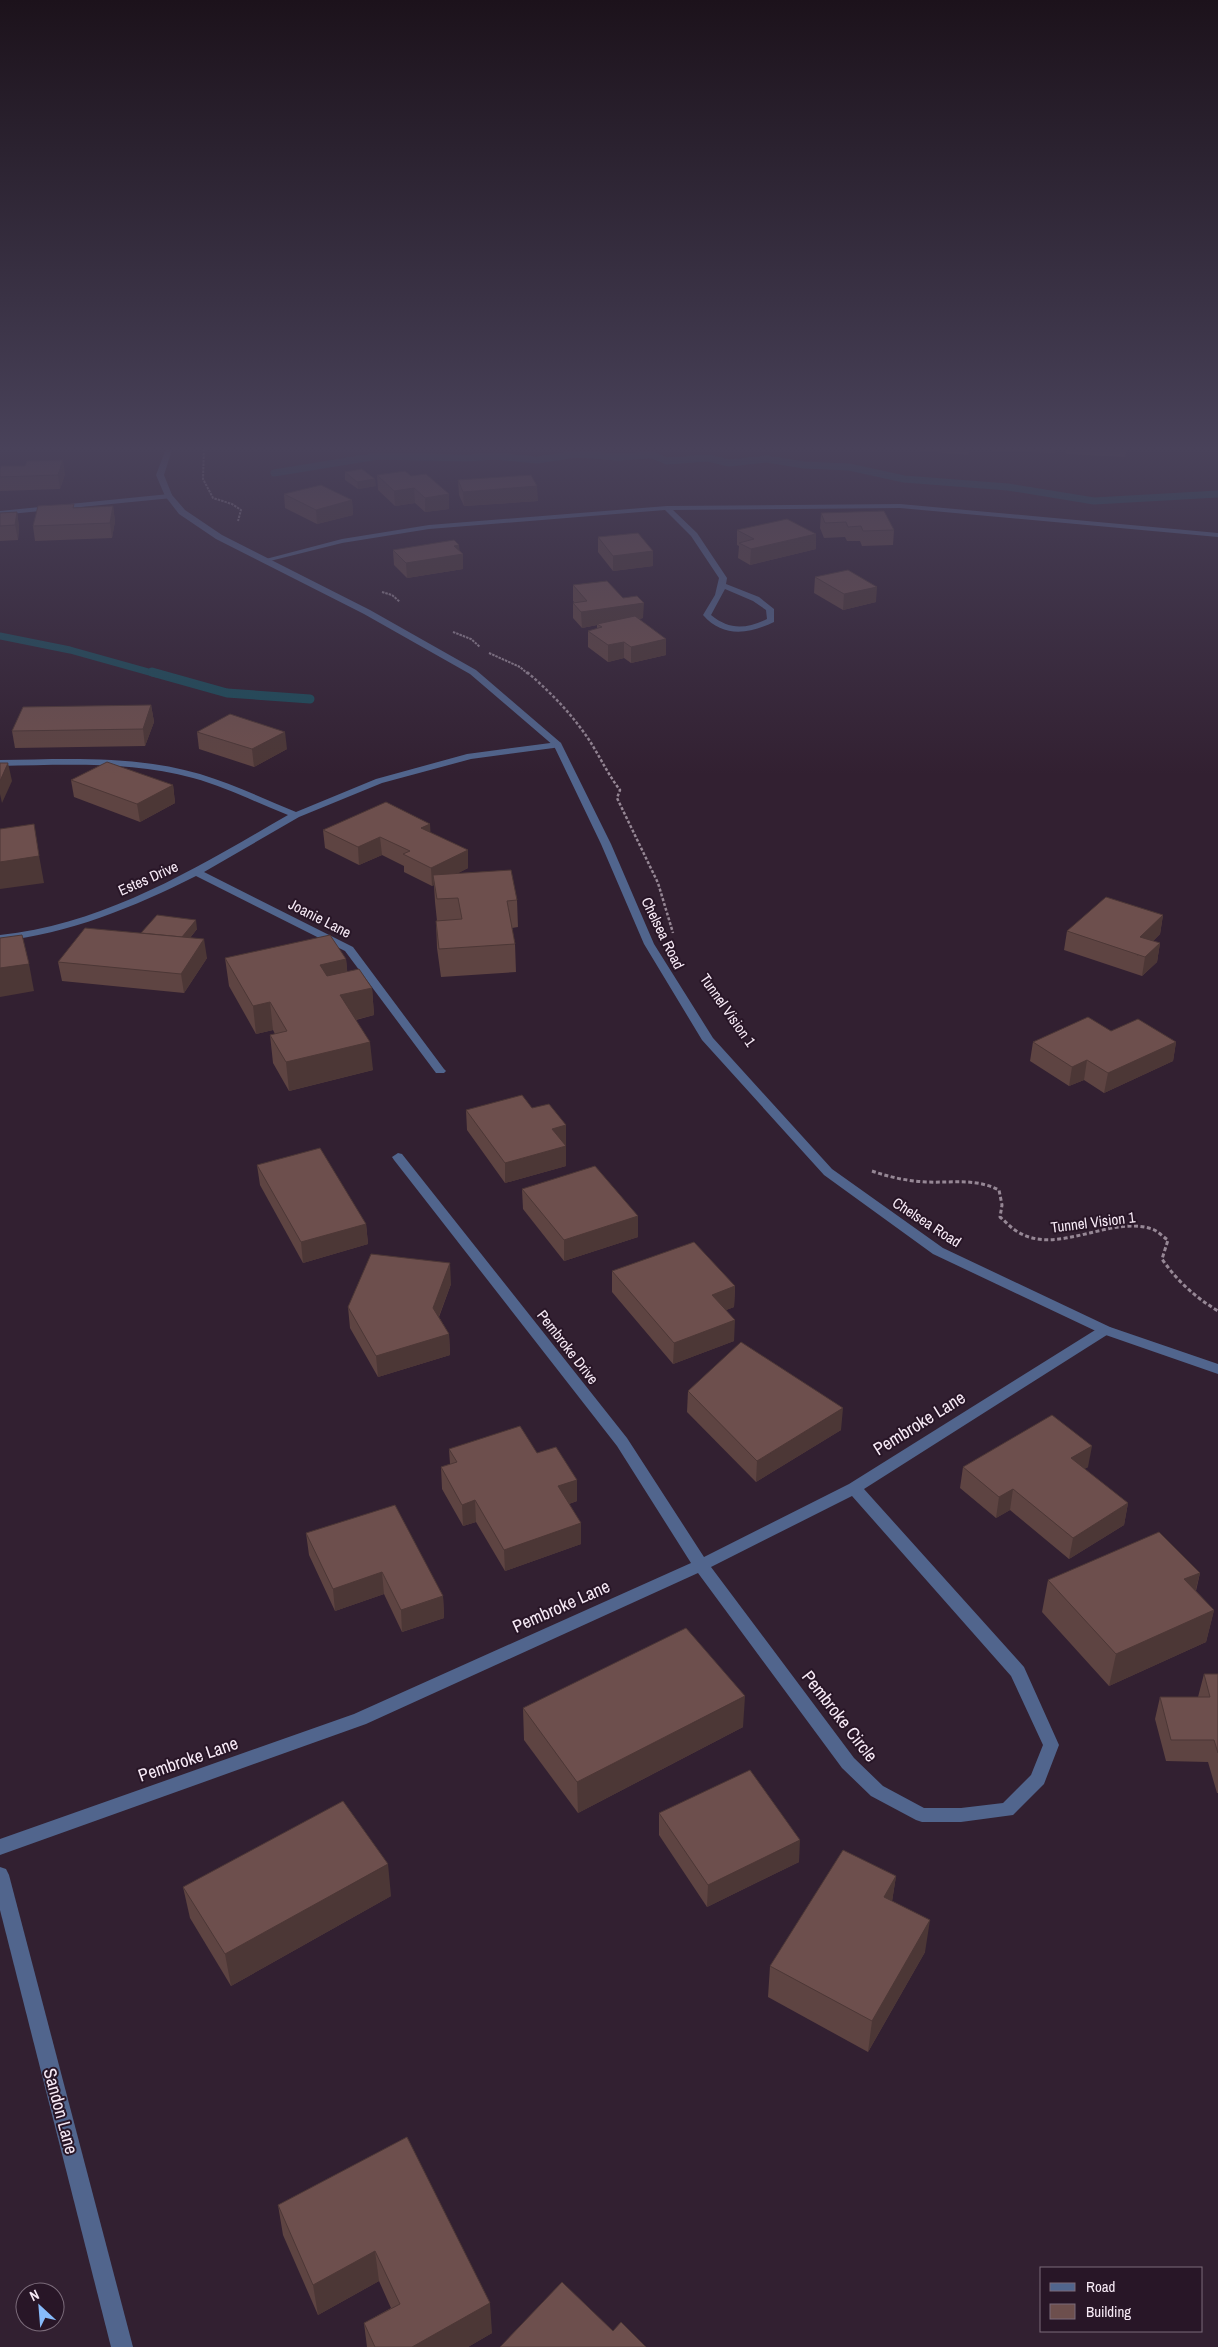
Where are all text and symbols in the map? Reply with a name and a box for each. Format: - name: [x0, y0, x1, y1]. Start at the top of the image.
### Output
- street label: Estes Drive: [115, 855, 181, 901]
- street label: Joanie Lane: [285, 893, 355, 943]
- street label: Chelsea Road: [636, 893, 690, 973]
- street label: Tunnel Vision 1: [695, 969, 761, 1051]
- street label: Chelsea Road: [889, 1192, 965, 1252]
- street label: Tunnel Vision 1: [1050, 1206, 1137, 1238]
- street label: Pembroke Drive: [532, 1306, 604, 1389]
- street label: Pembroke Lane: [868, 1385, 970, 1461]
- street label: Pembroke Lane: [508, 1573, 614, 1639]
- street label: Pembroke Circle: [796, 1665, 884, 1767]
- street label: Pembroke Lane: [135, 1730, 241, 1788]
- street label: Sandon Lane: [38, 2065, 84, 2157]
- legend: [1040, 2267, 1203, 2332]
- text: Road: [1086, 2276, 1115, 2297]
- north arrow: [15, 2282, 65, 2332]
- text: N: [27, 2285, 42, 2305]
- text: Building: [1086, 2301, 1131, 2322]

